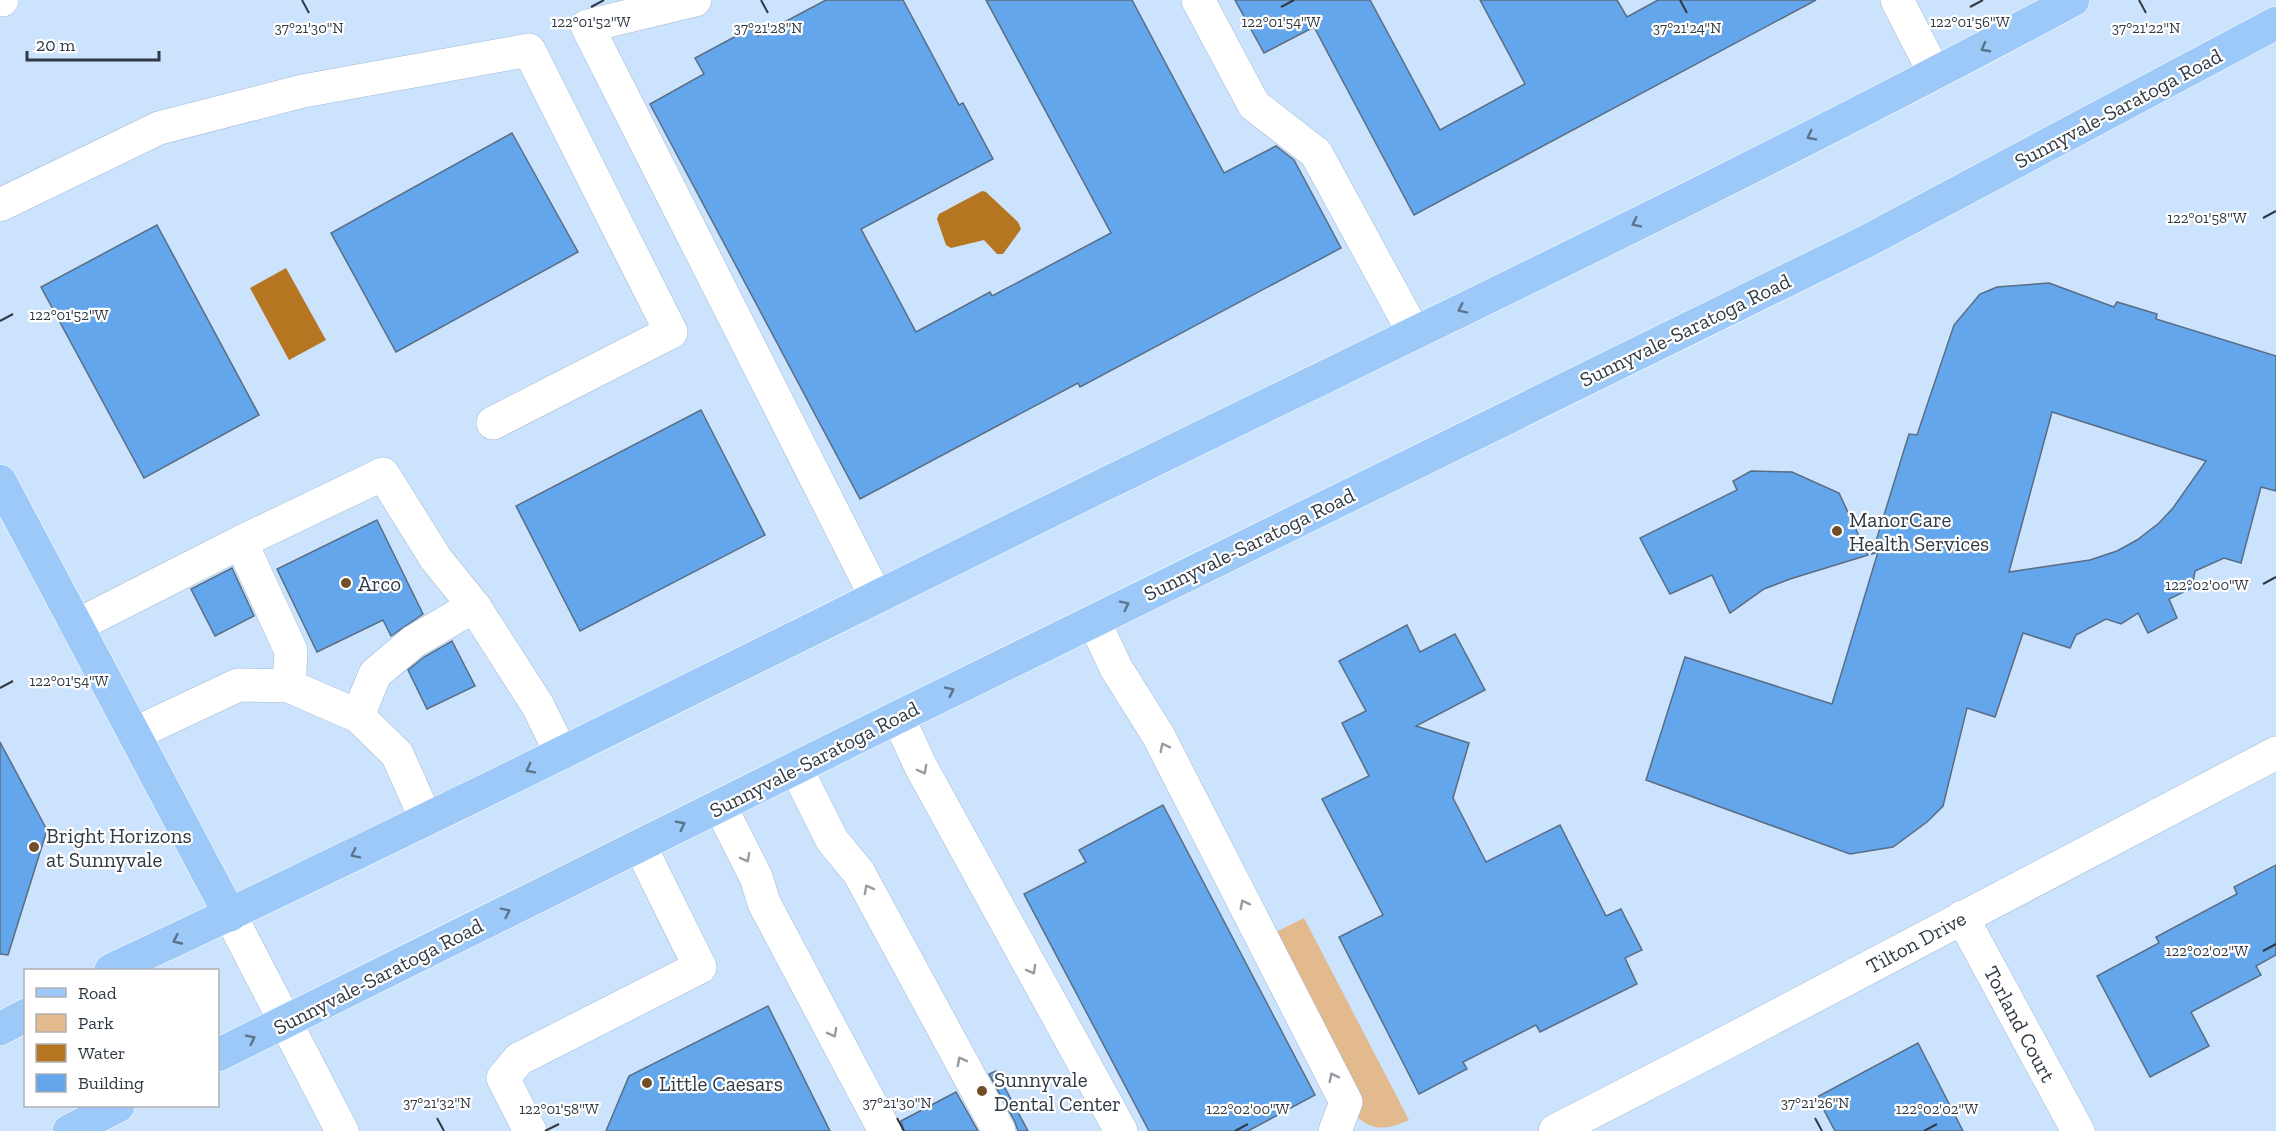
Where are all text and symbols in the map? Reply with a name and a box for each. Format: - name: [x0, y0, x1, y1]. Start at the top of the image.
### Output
- text: 122°01'52"W: [551, 13, 631, 31]
- text: 122°01'54"W: [1241, 13, 1321, 31]
- text: 122°01'56"W: [1930, 13, 2010, 31]
- text: 37°21'30"N: [275, 19, 343, 37]
- text: 37°21'28"N: [734, 19, 802, 37]
- text: 37°21'24"N: [1653, 19, 1721, 37]
- text: 37°21'22"N: [2112, 19, 2180, 37]
- scale bar: [27, 24, 159, 62]
- text: 20 m: [36, 34, 76, 56]
- one-way arrow: [1980, 40, 1991, 52]
- street label: Sunnyvale-Saratoga Road: [2010, 42, 2226, 173]
- one-way arrow: [1807, 129, 1818, 140]
- text: 122°01'58"W: [2167, 209, 2247, 227]
- one-way arrow: [1632, 215, 1643, 227]
- street label: Sunnyvale-Saratoga Road: [1576, 268, 1795, 392]
- one-way arrow: [1457, 302, 1468, 314]
- text: 122°01'52"W: [29, 306, 109, 324]
- street label: Sunnyvale-Saratoga Road: [1140, 482, 1359, 606]
- place label: ManorCare Health Services: [1849, 507, 1989, 556]
- marker: ManorCare Health Services: [1830, 524, 1844, 538]
- place label: Arco: [358, 571, 401, 596]
- marker: Arco: [339, 576, 353, 590]
- text: 122°02'00"W: [2165, 576, 2249, 594]
- one-way arrow: [1118, 601, 1129, 613]
- text: 122°01'54"W: [29, 672, 109, 690]
- one-way arrow: [943, 687, 954, 699]
- street label: Sunnyvale-Saratoga Road: [705, 695, 923, 823]
- one-way arrow: [1159, 742, 1171, 753]
- one-way arrow: [526, 761, 537, 773]
- one-way arrow: [916, 763, 927, 774]
- one-way arrow: [675, 821, 686, 833]
- place label: Bright Horizons at Sunnyvale: [46, 823, 192, 872]
- marker: Bright Horizons at Sunnyvale: [27, 840, 41, 854]
- one-way arrow: [351, 846, 362, 858]
- one-way arrow: [739, 852, 751, 863]
- one-way arrow: [864, 885, 875, 896]
- one-way arrow: [1240, 900, 1251, 910]
- street label: Tilton Drive: [1862, 905, 1970, 979]
- one-way arrow: [500, 907, 511, 919]
- street label: Sunnyvale-Saratoga Road: [269, 912, 487, 1040]
- one-way arrow: [173, 932, 184, 944]
- text: 122°02'02"W: [2166, 942, 2248, 960]
- street label: Torland Court: [1979, 962, 2061, 1087]
- one-way arrow: [1025, 964, 1037, 974]
- legend: [24, 969, 219, 1107]
- text: Road: [78, 982, 117, 1004]
- text: Park: [78, 1012, 114, 1034]
- one-way arrow: [826, 1026, 837, 1037]
- one-way arrow: [245, 1035, 256, 1047]
- text: Water: [78, 1042, 125, 1064]
- one-way arrow: [957, 1057, 968, 1067]
- place label: Sunnyvale Dental Center: [994, 1067, 1121, 1116]
- place label: Little Caesars: [659, 1071, 783, 1096]
- text: Building: [78, 1072, 144, 1094]
- one-way arrow: [1329, 1073, 1340, 1084]
- marker: Little Caesars: [640, 1076, 654, 1090]
- marker: Sunnyvale Dental Center: [975, 1084, 989, 1098]
- text: 37°21'32"N: [403, 1094, 471, 1112]
- text: 37°21'30"N: [863, 1094, 931, 1112]
- text: 37°21'26"N: [1781, 1094, 1849, 1112]
- text: 122°01'58"W: [519, 1100, 599, 1118]
- text: 122°02'00"W: [1206, 1100, 1290, 1118]
- text: 122°02'02"W: [1896, 1100, 1978, 1118]

